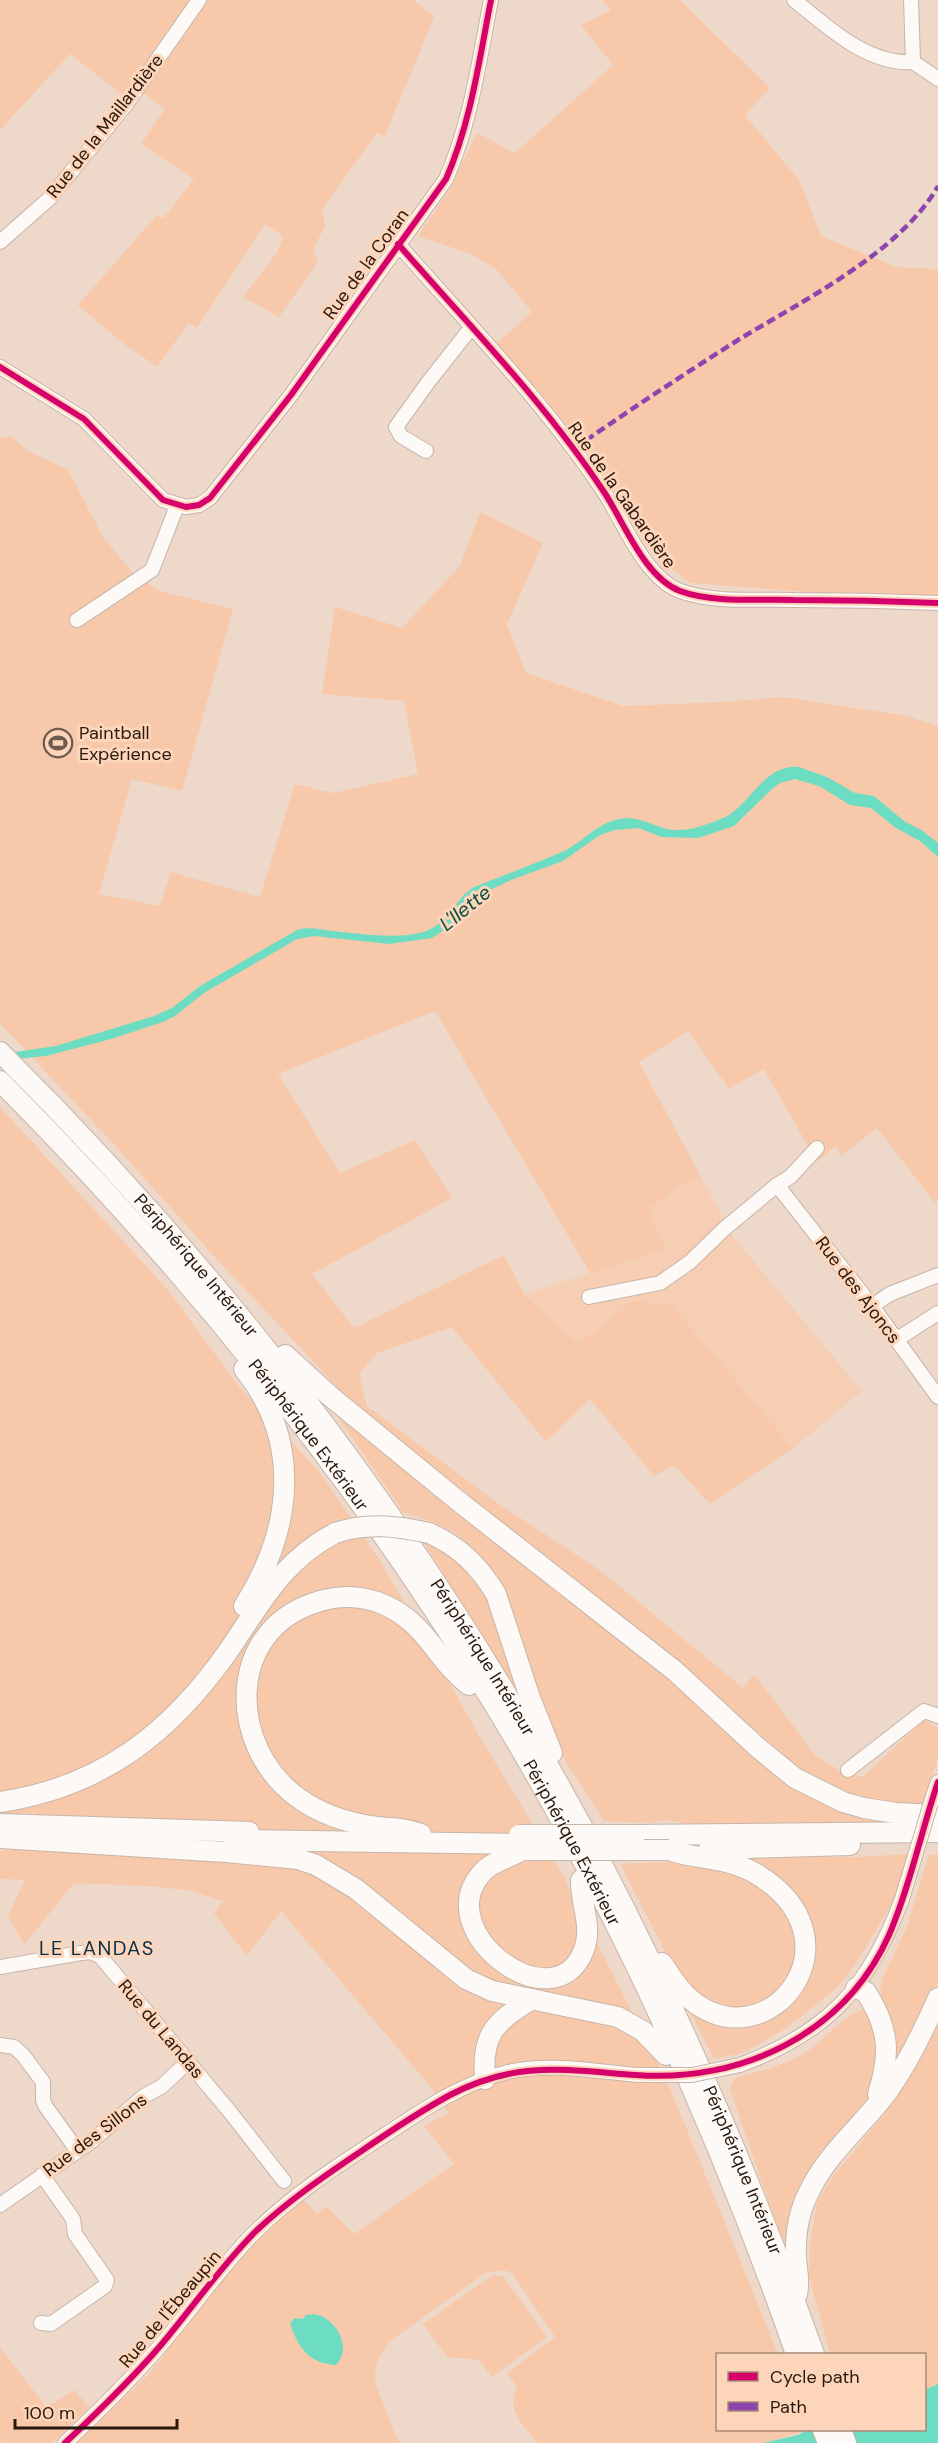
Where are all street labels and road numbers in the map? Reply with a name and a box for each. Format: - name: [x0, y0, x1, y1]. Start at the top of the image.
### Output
- street label: Rue de la Maillardière: [41, 49, 169, 203]
- street label: Rue de la Coran: [318, 204, 414, 324]
- street label: Rue de la Gabardière: [562, 417, 682, 573]
- street label: Périphérique Intérieur: [129, 1189, 264, 1342]
- street label: Rue des Ajoncs: [810, 1232, 906, 1348]
- street label: Périphérique Extérieur: [243, 1354, 374, 1516]
- street label: Périphérique Intérieur: [425, 1574, 541, 1740]
- street label: Périphérique Extérieur: [517, 1755, 626, 1930]
- street label: Rue du Landas: [113, 1975, 209, 2083]
- street label: Périphérique Intérieur: [697, 2082, 788, 2259]
- street label: Rue des Sillons: [38, 2088, 152, 2182]
- street label: Rue de l'Ébeaupin: [114, 2245, 226, 2373]

